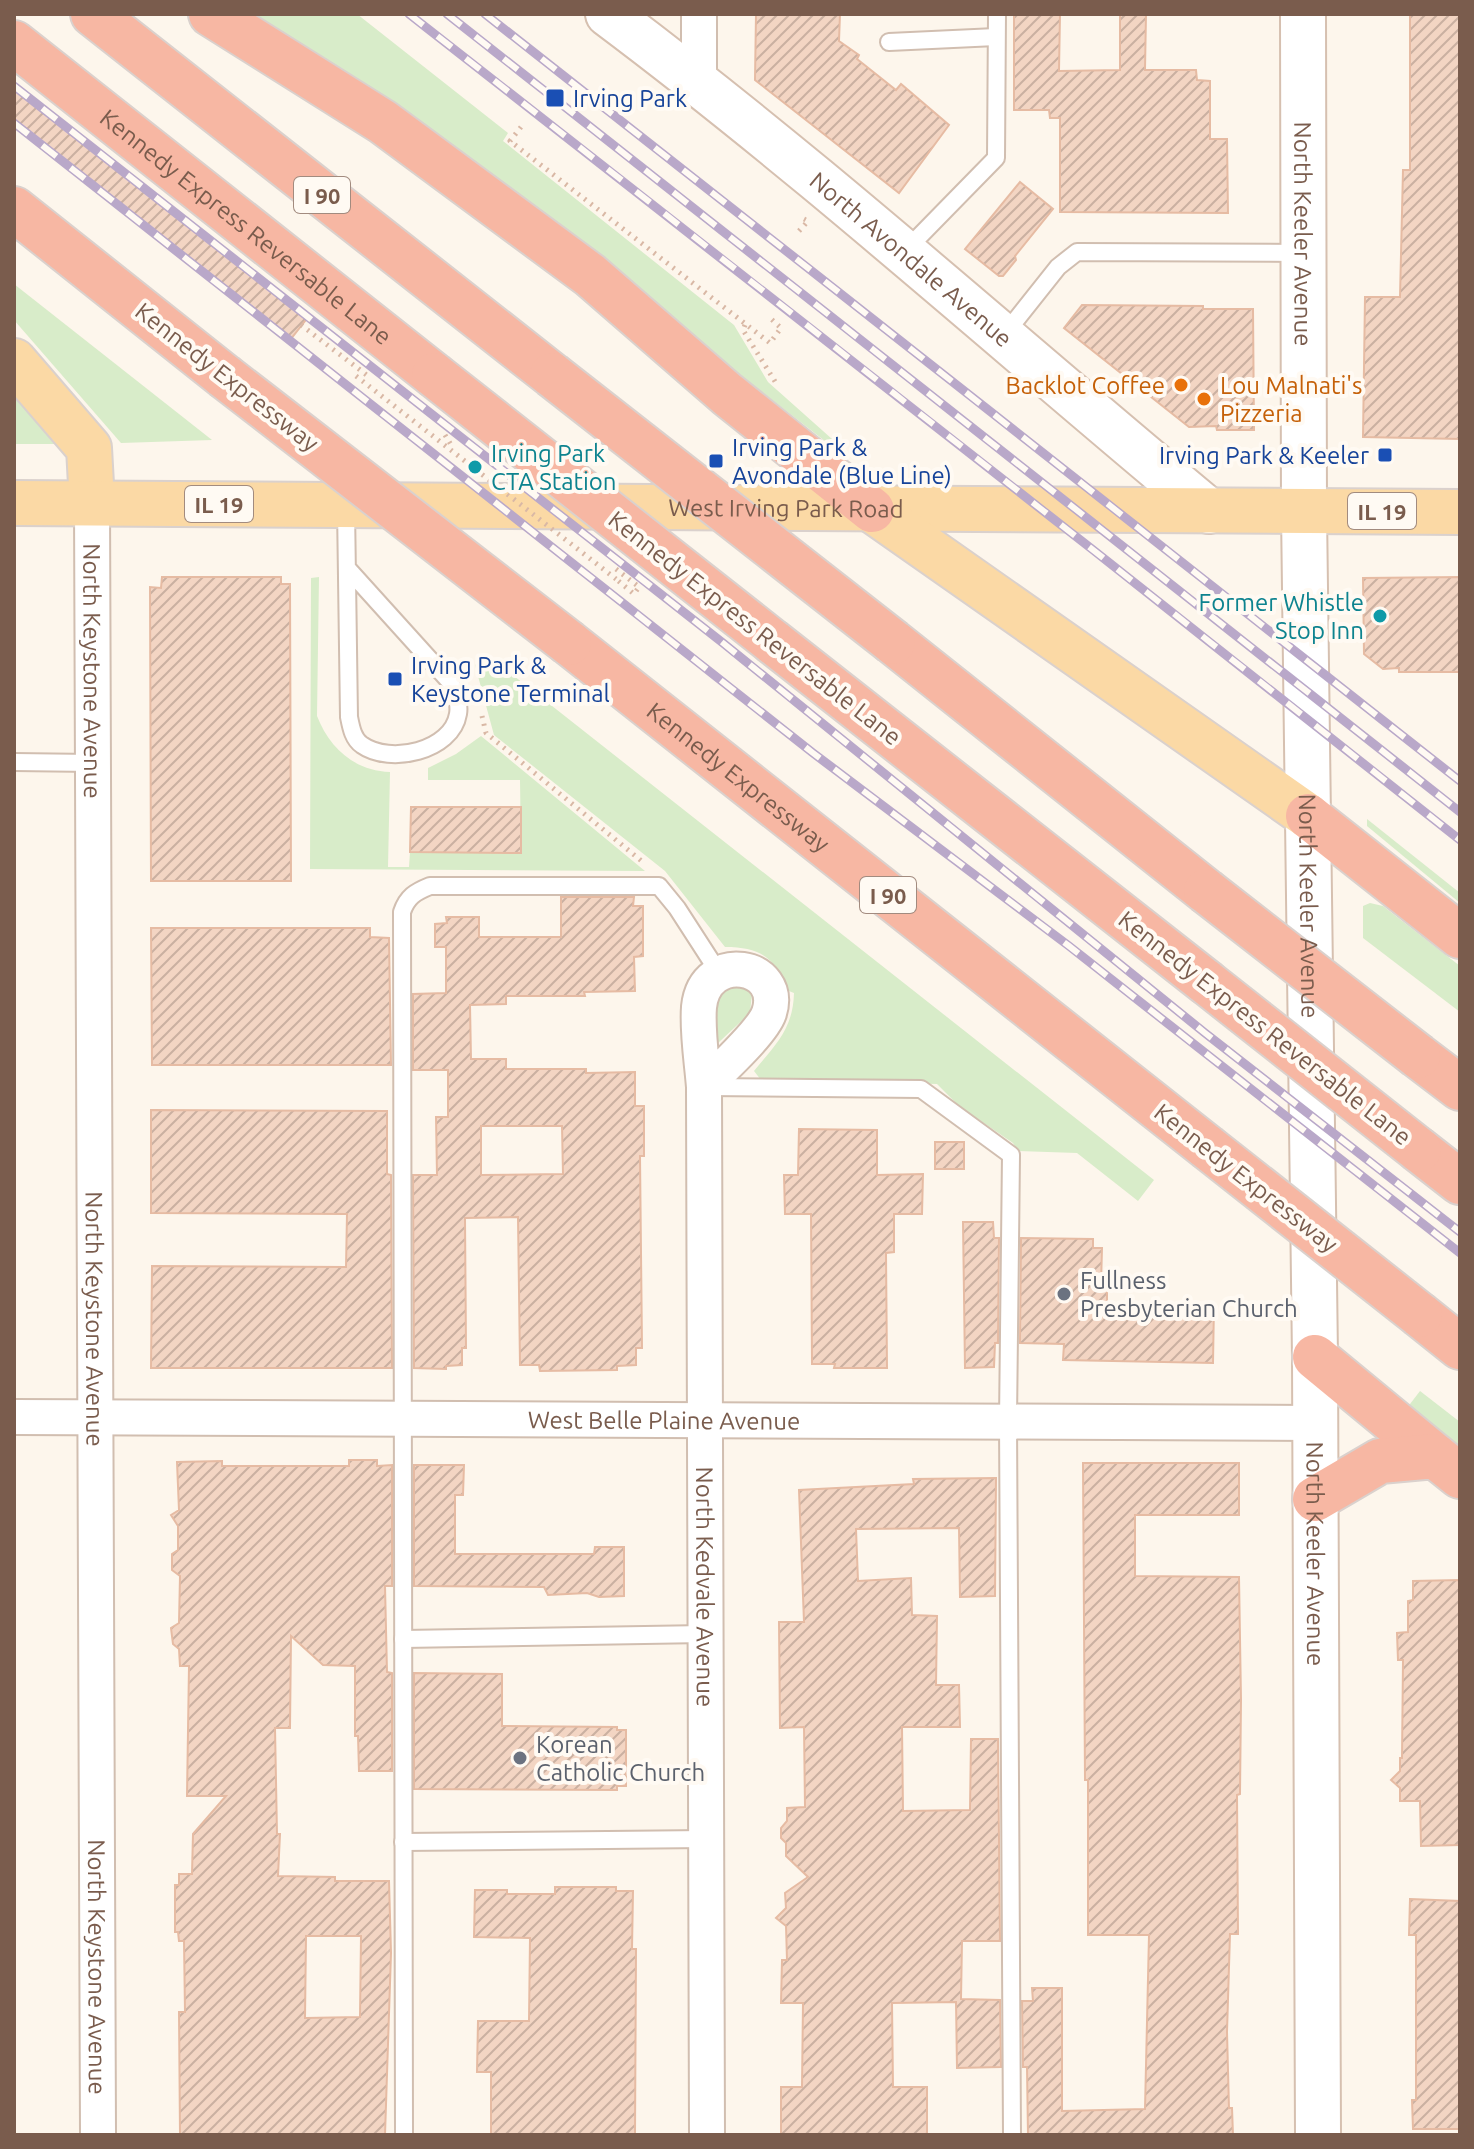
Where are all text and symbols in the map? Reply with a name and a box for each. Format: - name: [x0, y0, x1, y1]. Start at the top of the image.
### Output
- place label: Irving Park: [573, 85, 687, 112]
- marker: Irving Park: [544, 87, 566, 109]
- street label: Kennedy Express Reversable Lane: [95, 103, 397, 350]
- street label: North Keeler Avenue: [1290, 122, 1317, 346]
- street label: North Avondale Avenue: [805, 166, 1018, 352]
- road number: I 90: [294, 177, 350, 213]
- street label: Kennedy Expressway: [130, 297, 324, 457]
- place label: Backlot Coffee: [1005, 372, 1165, 399]
- place label: Lou Malnati's Pizzeria: [1220, 372, 1362, 427]
- marker: Backlot Coffee: [1172, 376, 1190, 394]
- marker: Lou Malnati's Pizzeria: [1195, 390, 1213, 408]
- place label: Irving Park & Avondale (Blue Line): [732, 434, 952, 489]
- place label: Irving Park CTA Station: [491, 440, 617, 495]
- place label: Irving Park & Keeler: [1159, 442, 1369, 469]
- marker: Irving Park & Keeler: [1376, 446, 1394, 464]
- marker: Irving Park & Avondale (Blue Line): [707, 452, 725, 470]
- marker: Irving Park CTA Station: [466, 458, 484, 476]
- road number: IL 19: [185, 486, 253, 522]
- road number: IL 19: [1348, 493, 1416, 529]
- street label: West Irving Park Road: [668, 494, 904, 522]
- street label: Kennedy Express Reversable Lane: [604, 506, 906, 750]
- street label: North Keystone Avenue: [79, 543, 107, 799]
- place label: Former Whistle Stop Inn: [1199, 589, 1364, 644]
- marker: Former Whistle Stop Inn: [1371, 607, 1389, 625]
- place label: Irving Park & Keystone Terminal: [411, 652, 610, 707]
- marker: Irving Park & Keystone Terminal: [386, 670, 404, 688]
- street label: Kennedy Expressway: [642, 697, 835, 857]
- street label: North Keeler Avenue: [1294, 793, 1324, 1019]
- road number: I 90: [860, 877, 916, 913]
- street label: Kennedy Express Reversable Lane: [1114, 906, 1416, 1150]
- street label: Kennedy Expressway: [1149, 1098, 1343, 1258]
- street label: North Keystone Avenue: [81, 1191, 109, 1447]
- place label: Fullness Presbyterian Church: [1080, 1267, 1298, 1322]
- marker: Fullness Presbyterian Church: [1055, 1285, 1073, 1303]
- street label: West Belle Plaine Avenue: [528, 1406, 800, 1434]
- street label: North Keeler Avenue: [1302, 1441, 1330, 1666]
- street label: North Kedvale Avenue: [692, 1467, 719, 1707]
- place label: Korean Catholic Church: [536, 1731, 705, 1786]
- marker: Korean Catholic Church: [511, 1749, 529, 1767]
- street label: North Keystone Avenue: [83, 1839, 111, 2095]

